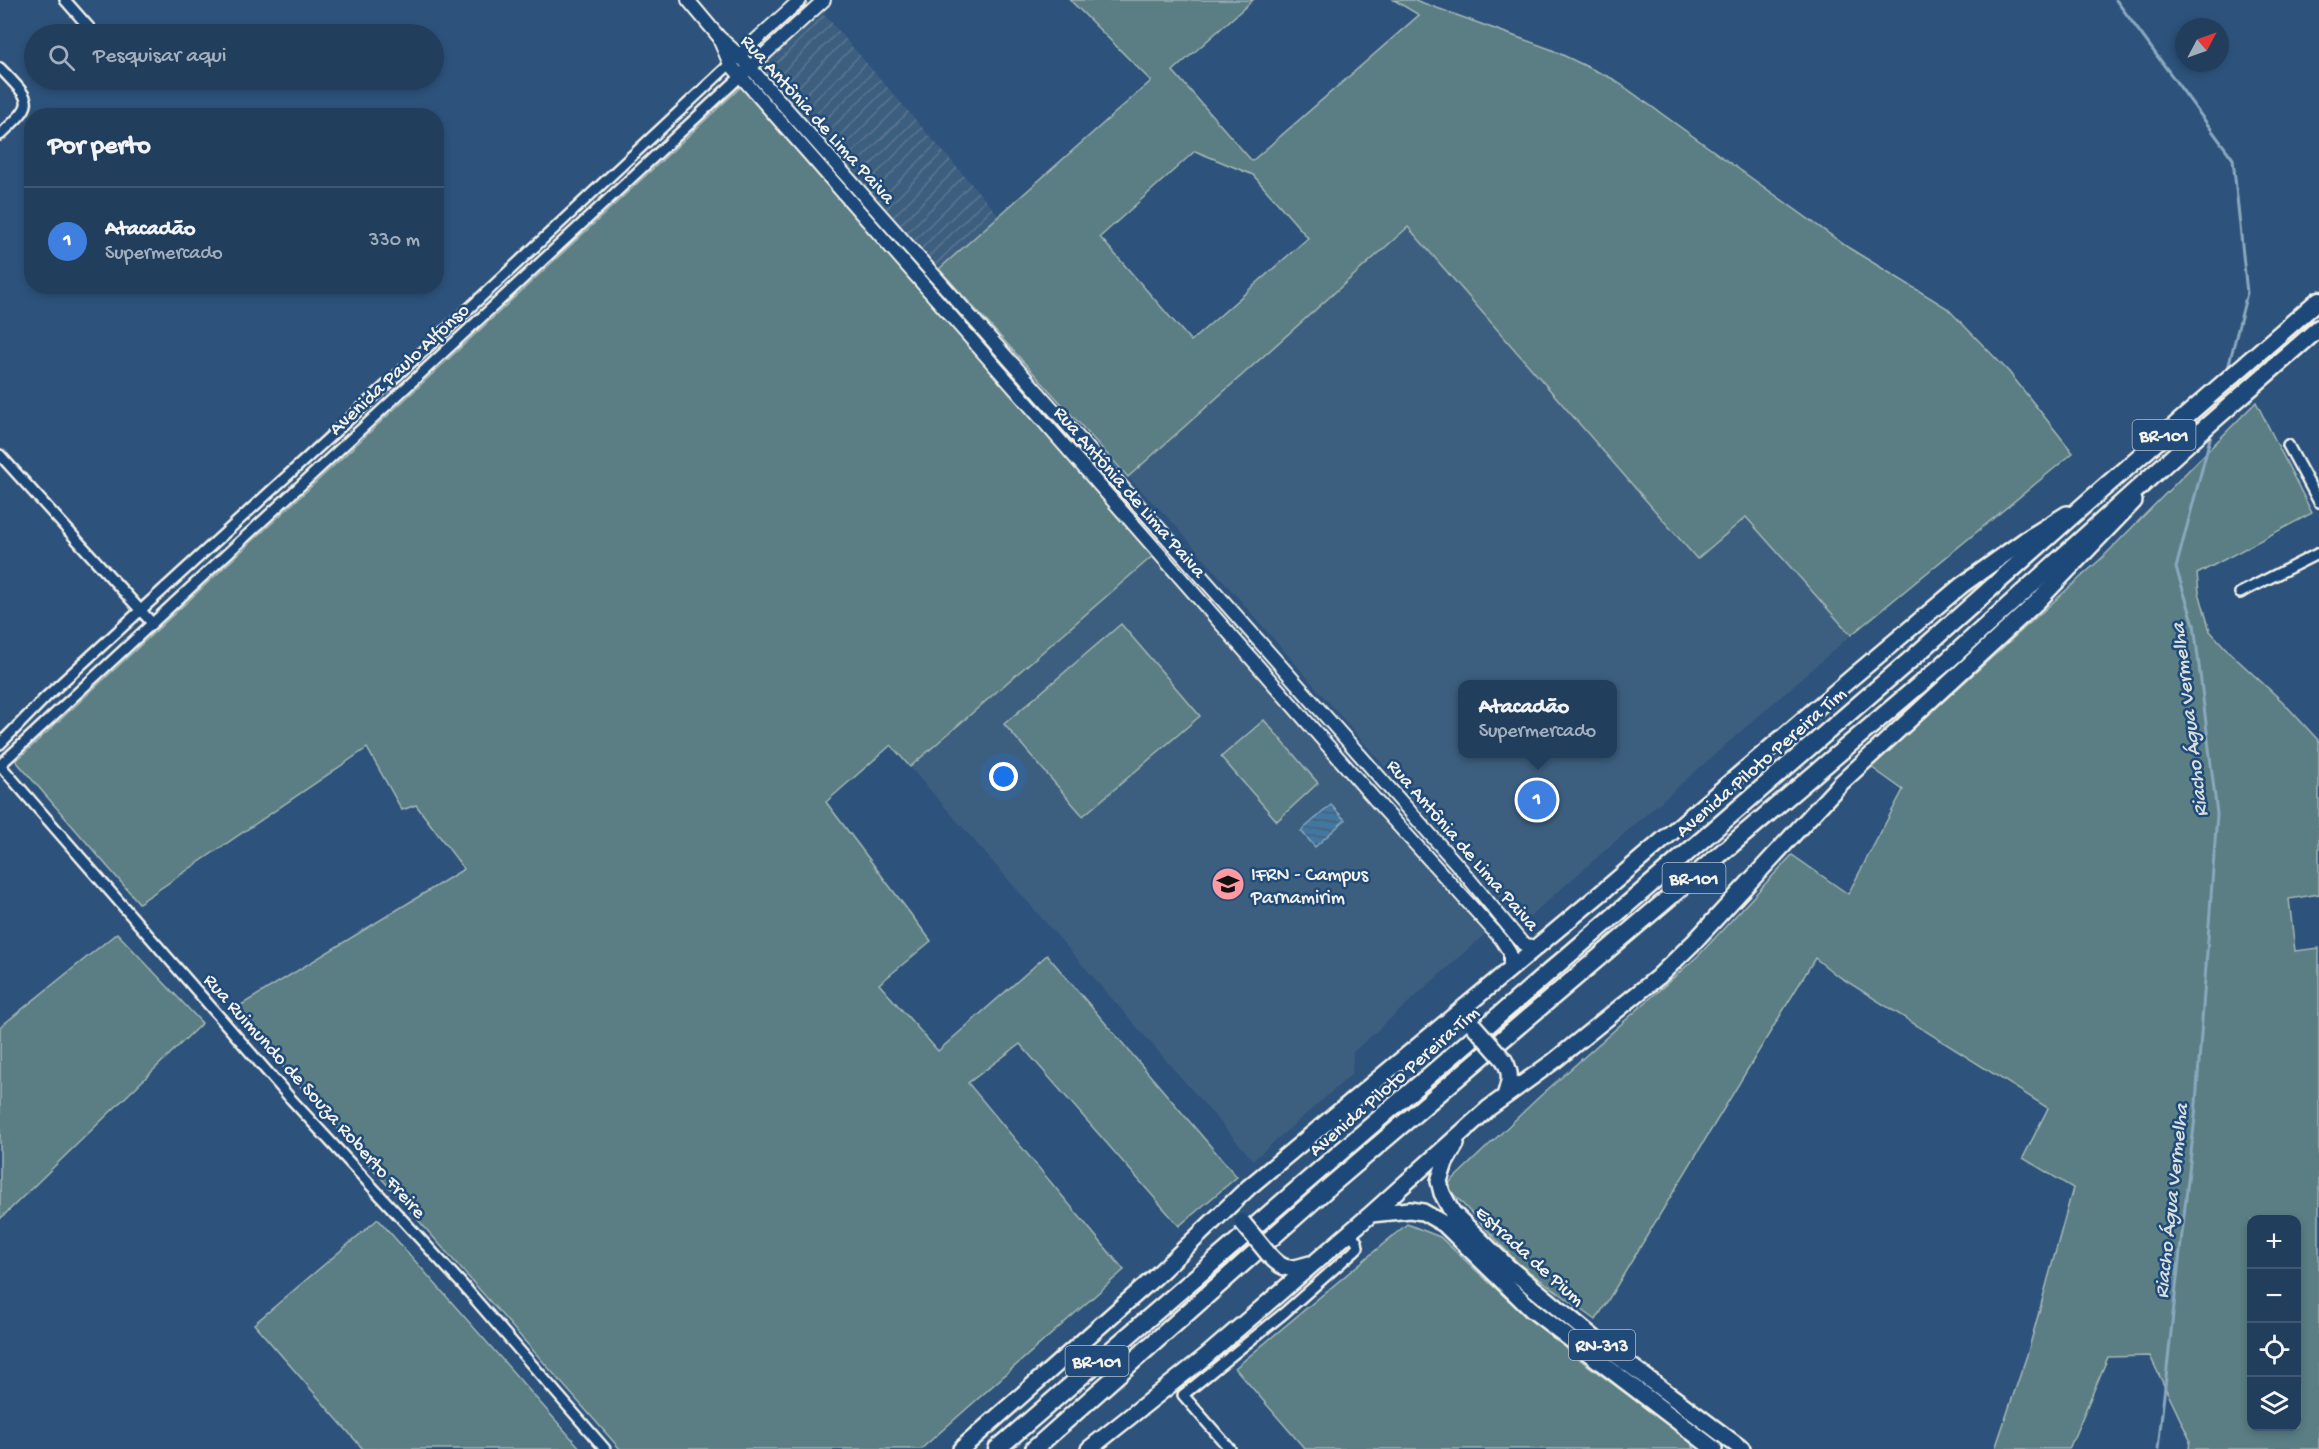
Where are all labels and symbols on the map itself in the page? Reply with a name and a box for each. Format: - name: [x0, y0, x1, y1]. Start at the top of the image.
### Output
- north arrow: [2175, 18, 2229, 72]
- street label: Rua Antônia de Lima Paiva: [734, 31, 899, 210]
- street label: Avenida Paulo Alfonso: [325, 300, 475, 441]
- street label: Rua Antônia de Lima Paiva: [1047, 403, 1210, 585]
- road number: BR-101: [2132, 420, 2196, 450]
- water label: Riacho Água Vermelha: [2167, 620, 2216, 818]
- street label: Avenida Piloto Pereira Tim: [1672, 683, 1852, 844]
- street label: Rua Antônia de Lima Paiva: [1380, 756, 1543, 938]
- your location: [989, 762, 1018, 791]
- pin: 1: [1518, 778, 1556, 822]
- road number: BR-101: [1662, 863, 1726, 893]
- place label: IFRN - Campus Parnamirim: [1250, 865, 1369, 911]
- school or university icon: IFRN - Campus Parnamirim: [1210, 866, 1246, 902]
- street label: Rua Ruimundo de Souza Roberto Freire: [197, 970, 430, 1225]
- street label: Avenida Piloto Pereira Tim: [1305, 1002, 1485, 1163]
- water label: Riacho Água Vermelha: [2151, 1101, 2196, 1300]
- street label: Estrada de Pium: [1469, 1202, 1588, 1313]
- road number: RN-313: [1569, 1330, 1635, 1360]
- road number: BR-101: [1066, 1346, 1128, 1376]

